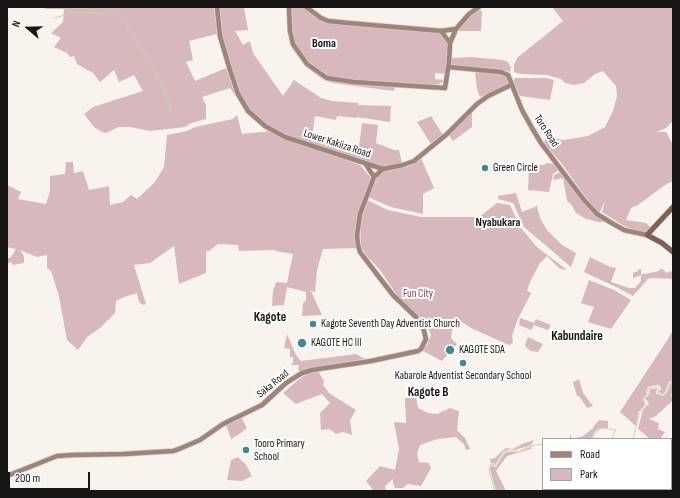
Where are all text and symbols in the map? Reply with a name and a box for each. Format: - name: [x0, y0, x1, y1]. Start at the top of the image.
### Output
- north arrow: [8, 8, 48, 48]
- text: N: [9, 19, 23, 29]
- district label: Boma: [312, 37, 336, 51]
- street label: Toro Road: [531, 112, 561, 150]
- street label: Lower Kakiiza Road: [302, 127, 372, 161]
- place label: Green Circle: [493, 161, 538, 175]
- marker: Green Circle: [480, 163, 490, 173]
- district label: Nyabukara: [476, 216, 520, 230]
- park label: Fun City: [403, 287, 433, 301]
- district label: Kagote: [254, 310, 286, 326]
- place label: Kagote Seventh Day Adventist Church: [321, 317, 460, 331]
- marker: Kagote Seventh Day Adventist Church: [308, 319, 318, 329]
- district label: Kabundaire: [551, 329, 603, 345]
- place label: KAGOTE HC III: [311, 336, 361, 350]
- marker: KAGOTE HC III: [296, 337, 308, 349]
- place label: KAGOTE SDA: [459, 343, 505, 357]
- marker: KAGOTE SDA: [444, 344, 456, 356]
- marker: Kabarole Adventist Secondary School: [458, 358, 468, 368]
- street label: Saka Road: [254, 367, 292, 401]
- place label: Kabarole Adventist Secondary School: [395, 369, 531, 383]
- district label: Kagote B: [408, 385, 448, 401]
- place label: Tooro Primary School: [254, 437, 305, 463]
- legend: [542, 438, 672, 490]
- marker: Tooro Primary School: [241, 445, 251, 455]
- text: Road: [580, 447, 600, 462]
- scale bar: [10, 464, 92, 490]
- text: Park: [580, 467, 598, 482]
- text: 200 m: [15, 471, 40, 486]

